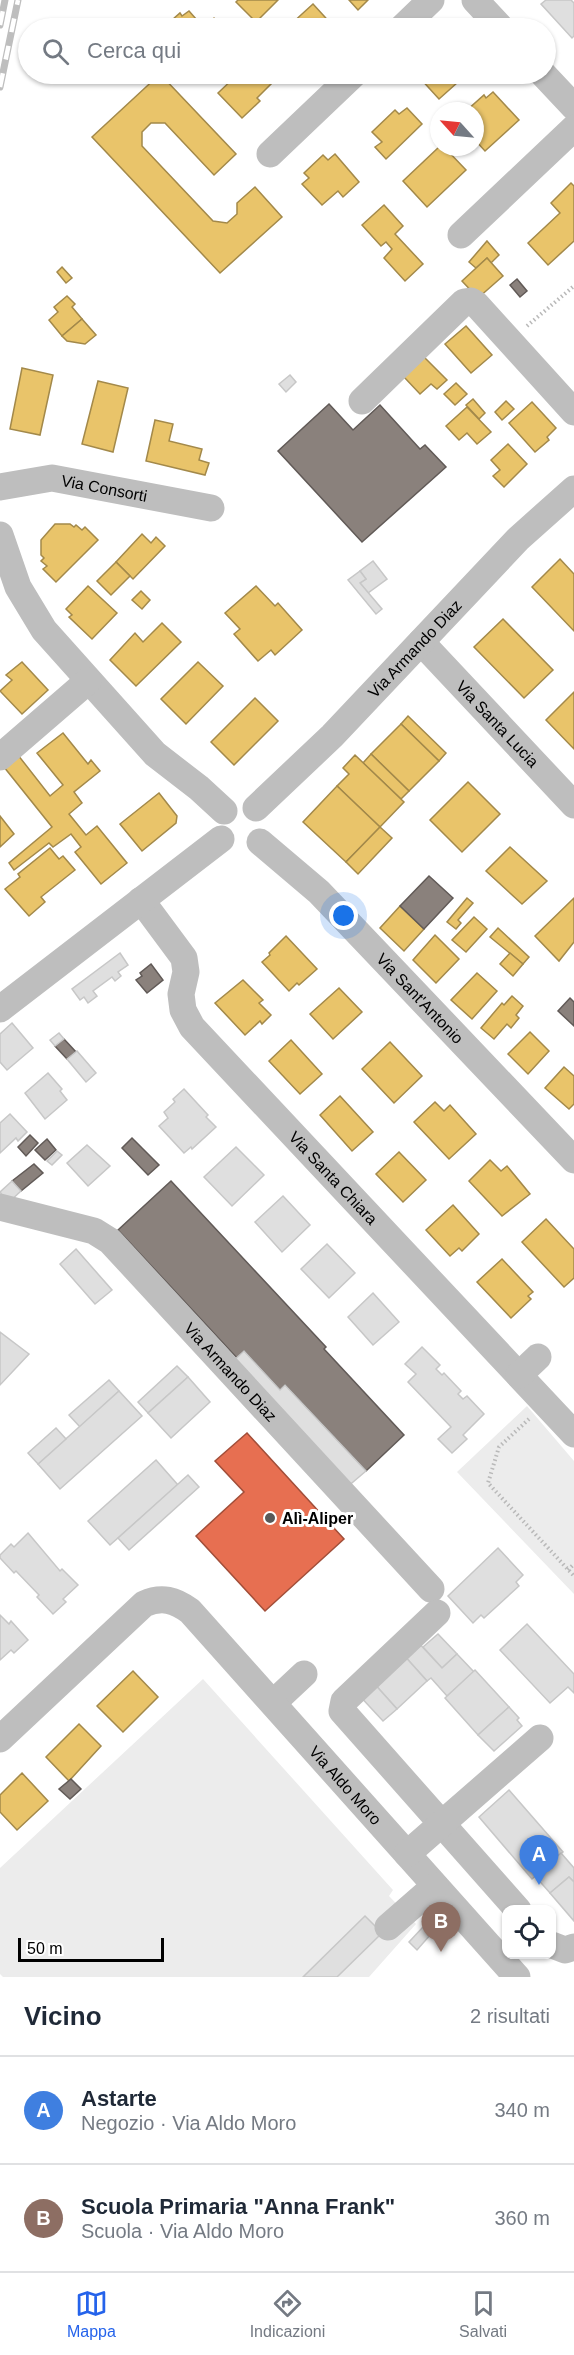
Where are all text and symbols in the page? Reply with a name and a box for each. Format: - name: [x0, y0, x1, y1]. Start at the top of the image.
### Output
- search box: [18, 18, 556, 84]
- icon: search: [39, 35, 72, 68]
- text: Cerca qui: [87, 38, 181, 63]
- north arrow: [430, 102, 484, 156]
- street label: Via Consorti: [60, 471, 149, 504]
- street label: Via Armando Diaz: [365, 596, 465, 701]
- street label: Via Santa Lucia: [453, 677, 542, 770]
- your location: [329, 901, 358, 930]
- street label: Via Sant'Antonio: [373, 950, 467, 1047]
- street label: Via Santa Chiara: [286, 1128, 381, 1228]
- street label: Via Armando Diaz: [181, 1319, 280, 1425]
- place label: Alì-Aliper: [282, 1510, 353, 1527]
- marker: Alì-Aliper: [263, 1511, 277, 1525]
- street label: Via Aldo Moro: [306, 1742, 385, 1828]
- pin: A: [520, 1836, 558, 1885]
- pin: B: [422, 1902, 460, 1952]
- map controls: [502, 1905, 556, 1959]
- button: locate: [502, 1905, 556, 1959]
- scale bar: [18, 1935, 164, 1962]
- text: 50 m: [27, 1940, 63, 1957]
- text: Vicino: [24, 2001, 102, 2031]
- text: 2 risultati: [470, 2005, 550, 2027]
- text: Astarte: [81, 2086, 157, 2111]
- text: A: [36, 2099, 51, 2121]
- text: 340 m: [494, 2099, 550, 2121]
- text: Negozio · Via Aldo Moro: [81, 2112, 296, 2134]
- text: Scuola Primaria "Anna Frank": [81, 2194, 395, 2219]
- text: B: [36, 2207, 51, 2229]
- text: 360 m: [494, 2207, 550, 2229]
- text: Scuola · Via Aldo Moro: [81, 2220, 284, 2242]
- tab: Mappa: [67, 2287, 116, 2341]
- tab: Indicazioni: [250, 2287, 325, 2341]
- tab: Salvati: [459, 2287, 507, 2341]

